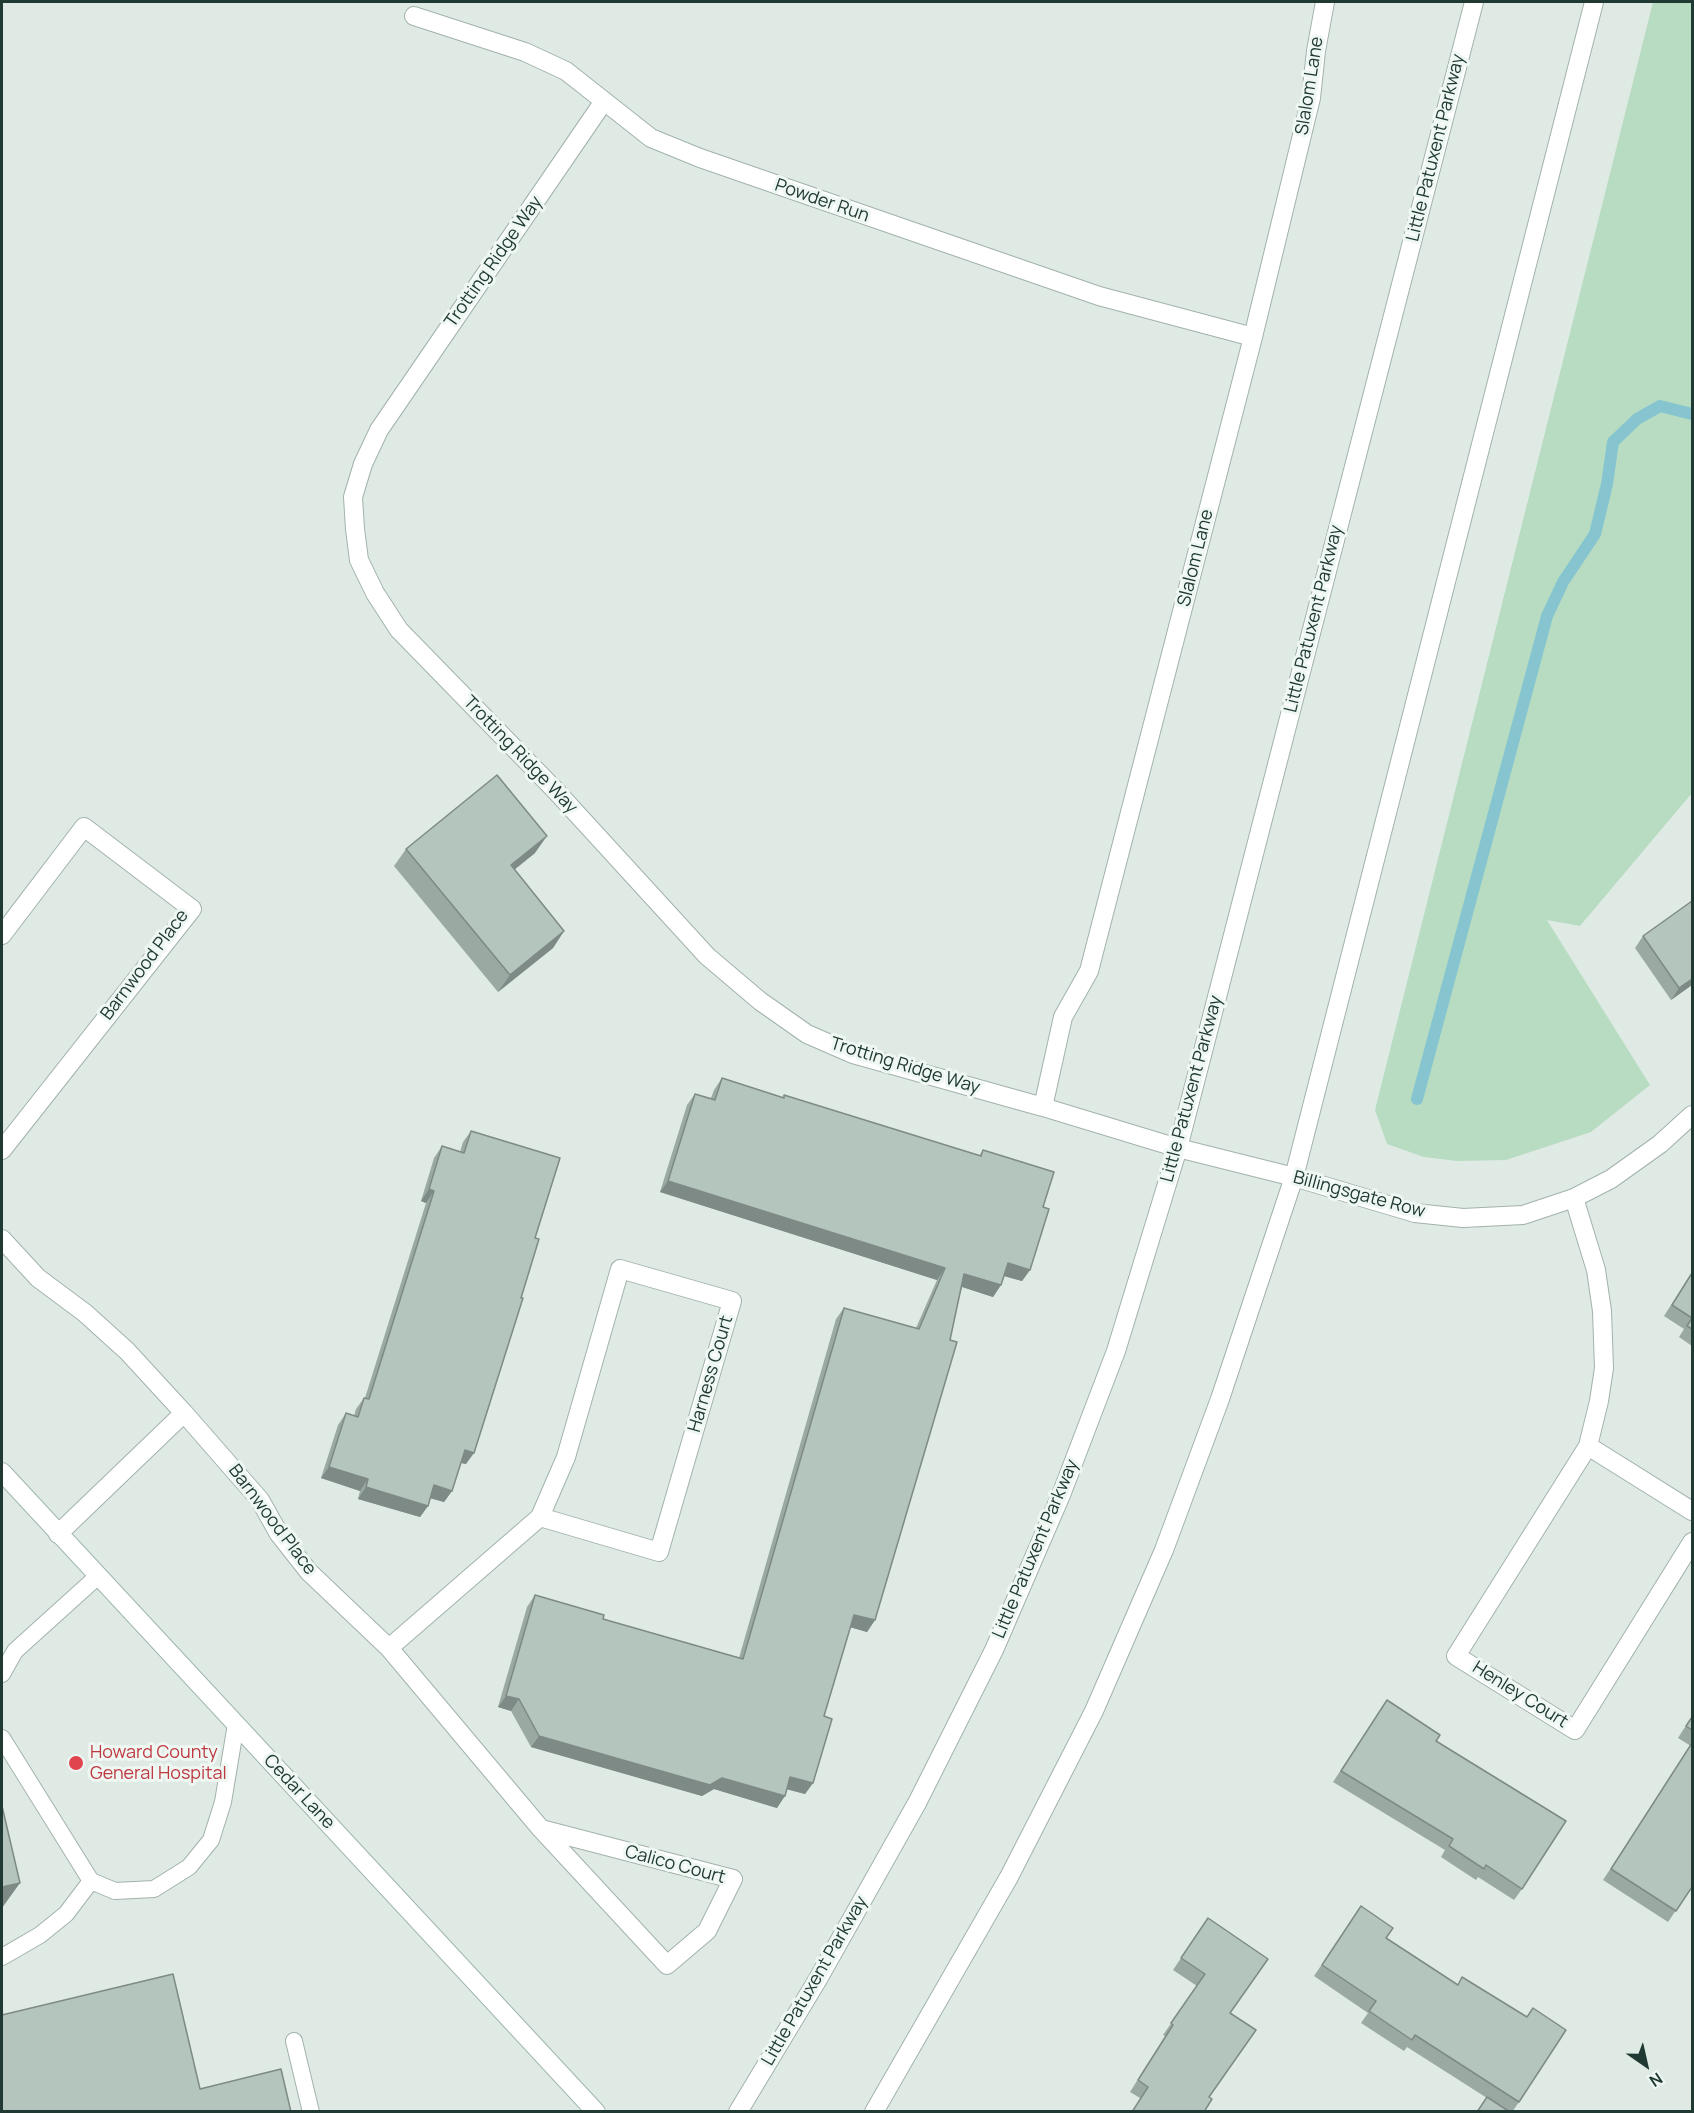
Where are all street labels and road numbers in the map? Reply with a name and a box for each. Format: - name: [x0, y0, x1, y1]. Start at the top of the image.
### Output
- street label: Slalom Lane: [1292, 35, 1328, 137]
- street label: Little Patuxent Parkway: [1402, 52, 1470, 244]
- street label: Powder Run: [772, 175, 872, 227]
- street label: Trotting Ridge Way: [441, 192, 547, 332]
- street label: Slalom Lane: [1174, 507, 1218, 609]
- street label: Little Patuxent Parkway: [1280, 523, 1348, 715]
- street label: Trotting Ridge Way: [458, 692, 582, 818]
- street label: Barnwood Place: [96, 906, 194, 1024]
- street label: Little Patuxent Parkway: [1157, 993, 1227, 1185]
- street label: Trotting Ridge Way: [828, 1033, 982, 1099]
- street label: Billingsgate Row: [1291, 1167, 1427, 1223]
- street label: Harness Court: [684, 1313, 738, 1435]
- street label: Little Patuxent Parkway: [988, 1456, 1084, 1642]
- street label: Barnwood Place: [223, 1461, 321, 1579]
- street label: Henley Court: [1468, 1657, 1572, 1733]
- street label: Cedar Lane: [259, 1750, 339, 1834]
- street label: Calico Court: [622, 1841, 728, 1889]
- street label: Little Patuxent Parkway: [758, 1892, 872, 2070]

